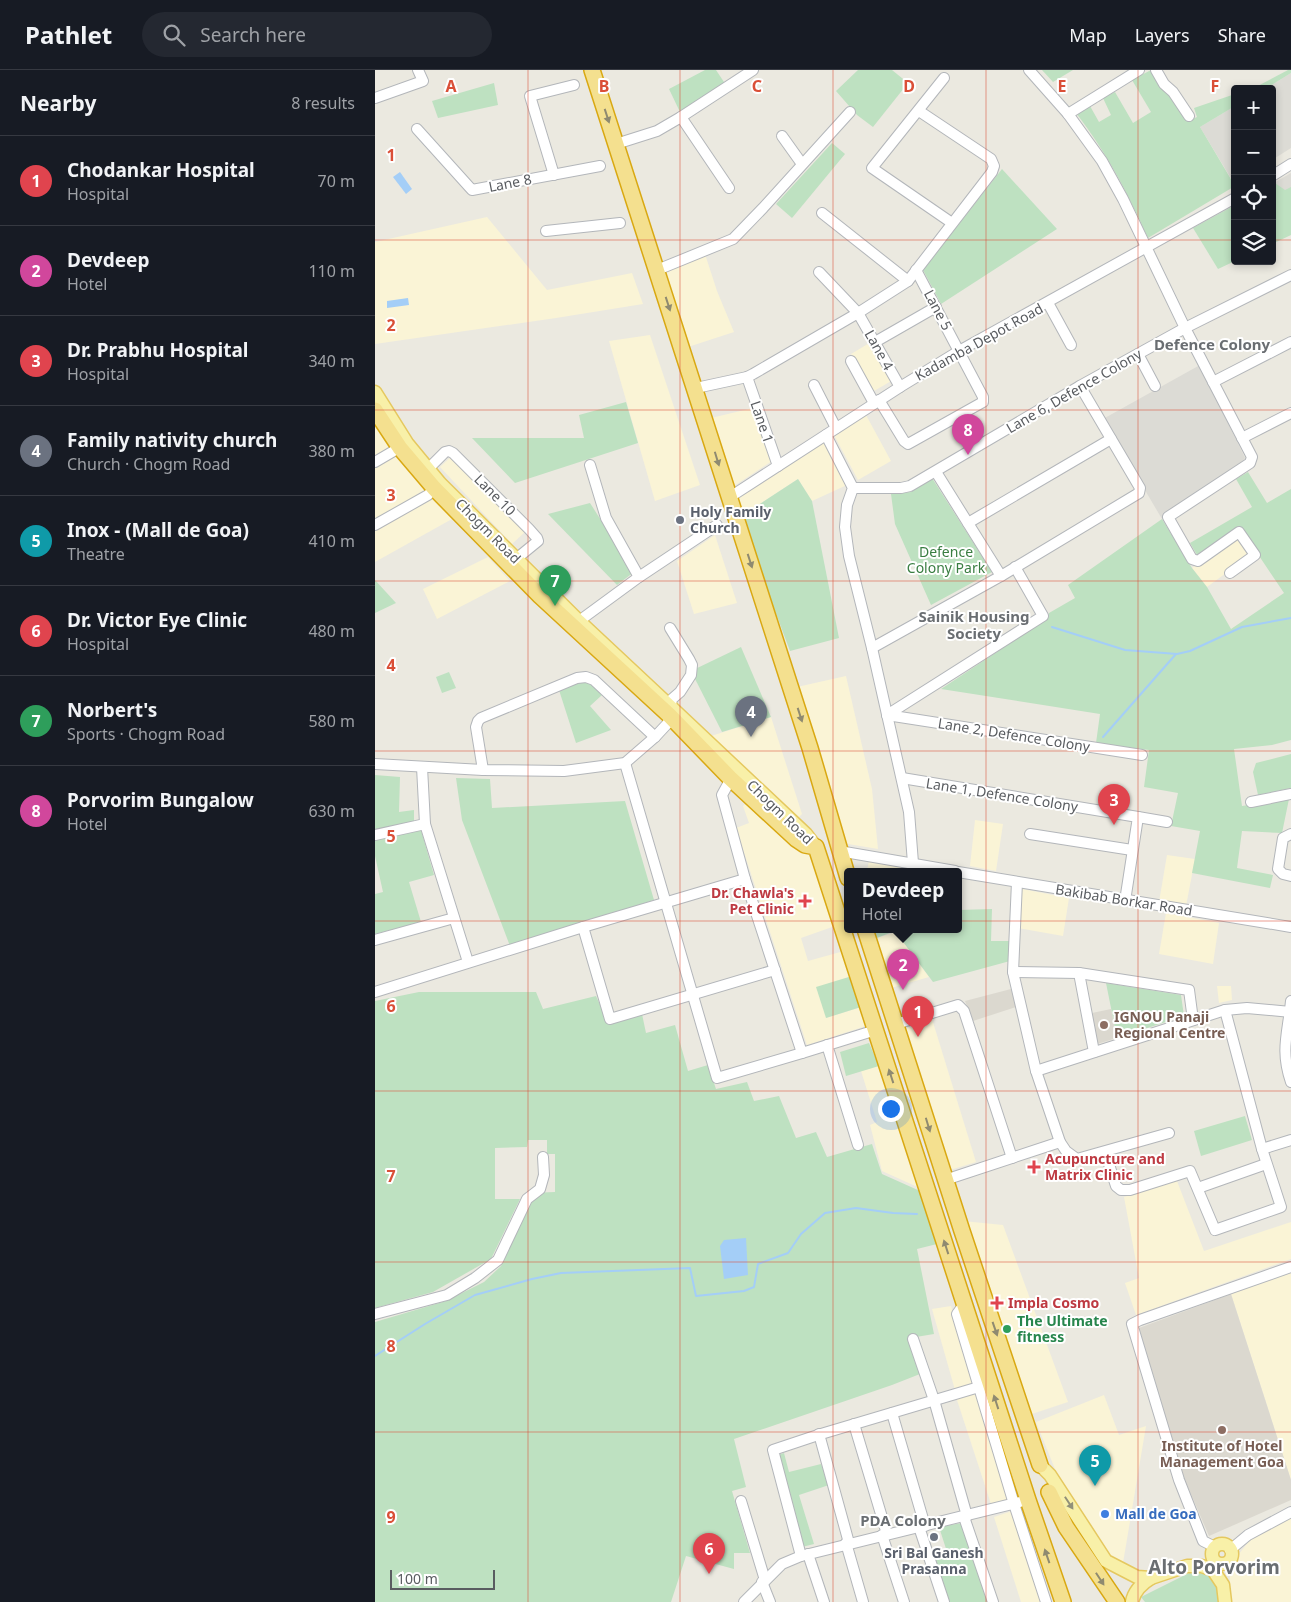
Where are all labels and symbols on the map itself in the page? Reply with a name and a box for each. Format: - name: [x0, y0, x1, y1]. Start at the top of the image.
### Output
- text: A: [445, 75, 457, 97]
- text: B: [599, 75, 609, 97]
- text: C: [752, 75, 762, 97]
- text: D: [903, 75, 915, 97]
- text: E: [1058, 75, 1067, 97]
- text: F: [1211, 75, 1219, 97]
- one-way arrow: [604, 109, 612, 124]
- text: 1: [386, 144, 396, 166]
- street label: Lane 8: [487, 169, 533, 196]
- street label: Lane 5: [920, 286, 957, 333]
- one-way arrow: [665, 297, 673, 312]
- street label: Kadamba Depot Road: [911, 298, 1046, 385]
- text: 2: [386, 314, 396, 336]
- street label: Lane 4: [861, 326, 898, 373]
- district label: Defence Colony: [1154, 334, 1271, 354]
- street label: Lane 6, Defence Colony: [1002, 343, 1146, 437]
- street label: Lane 1: [746, 398, 779, 445]
- pin: 8: [952, 414, 984, 455]
- one-way arrow: [714, 452, 722, 467]
- street label: Lane 10: [470, 470, 520, 520]
- text: 3: [386, 484, 396, 506]
- street label: Chogm Road: [452, 494, 525, 567]
- place label: Holy Family Church: [690, 502, 771, 537]
- marker: Holy Family Church: [674, 514, 686, 526]
- park label: Defence Colony Park: [907, 542, 986, 577]
- one-way arrow: [747, 553, 755, 568]
- pin: 7: [539, 565, 571, 606]
- district label: Sainik Housing Society: [918, 606, 1030, 643]
- text: 4: [386, 654, 396, 676]
- pin: 4: [735, 696, 767, 737]
- one-way arrow: [796, 708, 804, 723]
- street label: Lane 2, Defence Colony: [937, 713, 1092, 756]
- street label: Lane 1, Defence Colony: [925, 773, 1080, 816]
- street label: Chogm Road: [743, 775, 818, 848]
- pin: 3: [1098, 784, 1130, 825]
- text: 5: [386, 825, 396, 847]
- street label: Bakibab Borkar Road: [1054, 879, 1194, 920]
- place label: Dr. Chawla's Pet Clinic: [711, 883, 794, 918]
- marker: Dr. Chawla's Pet Clinic: [798, 894, 812, 908]
- pin: 2: [887, 949, 919, 990]
- text: 6: [386, 995, 396, 1017]
- pin: 1: [902, 996, 934, 1037]
- place label: IGNOU Panaji Regional Centre: [1114, 1007, 1225, 1042]
- marker: IGNOU Panaji Regional Centre: [1098, 1019, 1110, 1031]
- one-way arrow: [886, 1068, 894, 1083]
- your location: [878, 1096, 904, 1122]
- one-way arrow: [924, 1118, 932, 1133]
- place label: Acupuncture and Matrix Clinic: [1045, 1149, 1165, 1184]
- marker: Acupuncture and Matrix Clinic: [1027, 1160, 1041, 1174]
- text: 7: [386, 1165, 396, 1187]
- one-way arrow: [942, 1239, 950, 1254]
- place label: Impla Cosmo: [1008, 1293, 1100, 1312]
- marker: Impla Cosmo: [990, 1296, 1004, 1310]
- place label: The Ultimate fitness: [1017, 1311, 1108, 1346]
- one-way arrow: [992, 1322, 999, 1337]
- marker: The Ultimate fitness: [1001, 1323, 1013, 1335]
- text: 8: [386, 1335, 396, 1357]
- one-way arrow: [992, 1394, 1000, 1409]
- marker: Institute of Hotel Management Goa: [1216, 1424, 1228, 1436]
- place label: Institute of Hotel Management Goa: [1160, 1436, 1284, 1471]
- pin: 5: [1079, 1445, 1111, 1486]
- one-way arrow: [1064, 1497, 1074, 1510]
- place label: Mall de Goa: [1115, 1504, 1197, 1523]
- text: 9: [386, 1506, 396, 1528]
- marker: Mall de Goa: [1099, 1508, 1111, 1520]
- district label: PDA Colony: [860, 1510, 946, 1530]
- marker: Sri Bal Ganesh Prasanna: [928, 1531, 940, 1543]
- pin: 6: [693, 1533, 725, 1574]
- place label: Sri Bal Ganesh Prasanna: [884, 1543, 984, 1578]
- one-way arrow: [1043, 1548, 1051, 1563]
- district label: Alto Porvorim: [1148, 1554, 1280, 1580]
- scale bar: [390, 1567, 495, 1590]
- one-way arrow: [1096, 1572, 1105, 1585]

